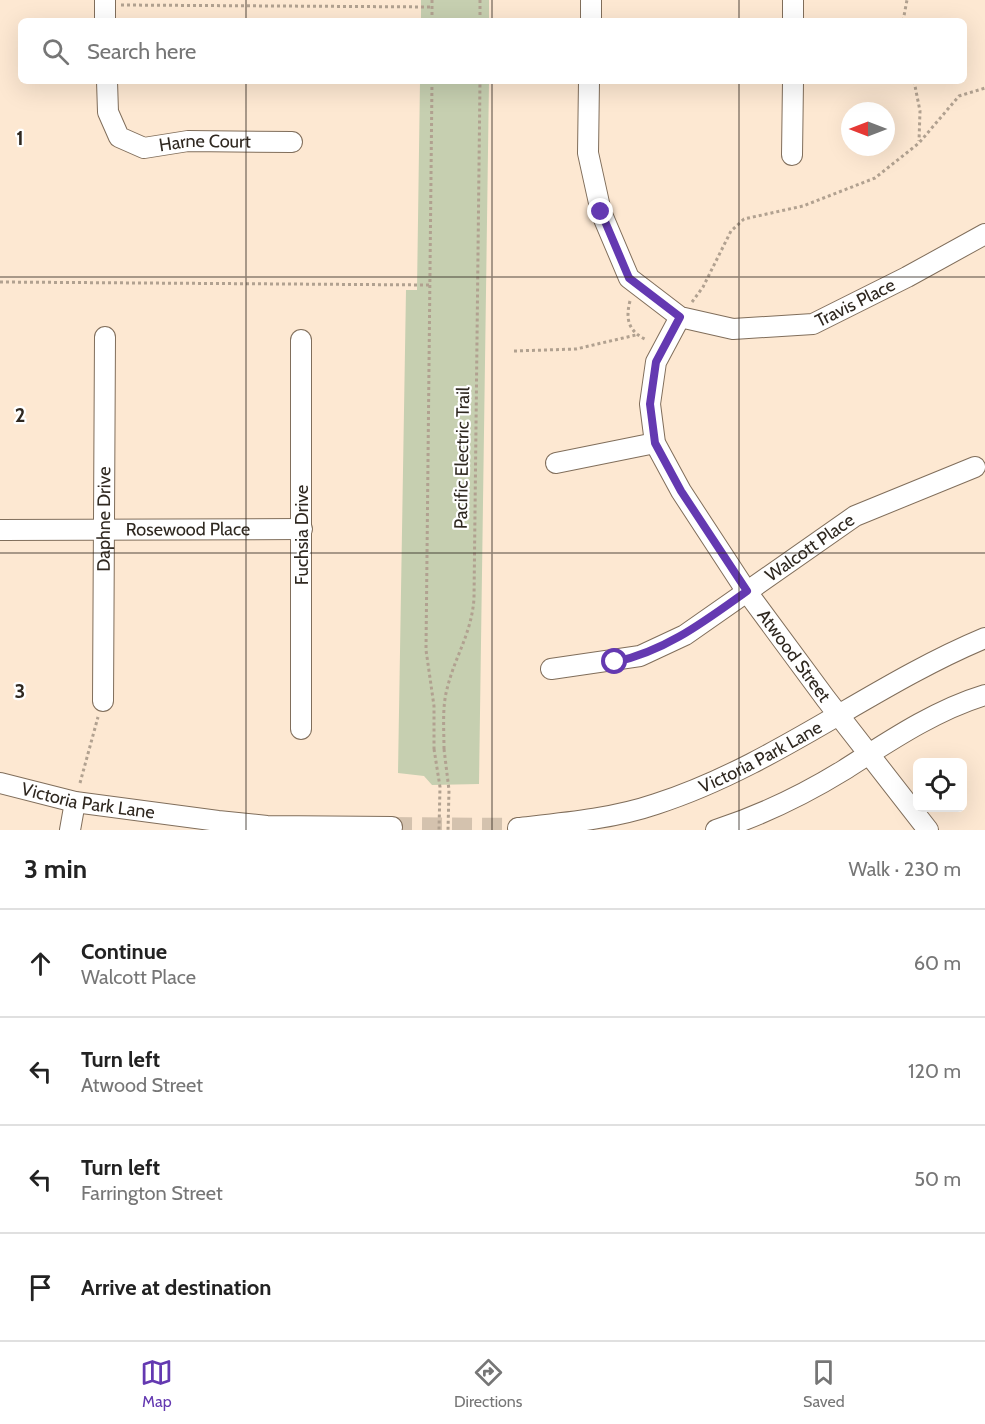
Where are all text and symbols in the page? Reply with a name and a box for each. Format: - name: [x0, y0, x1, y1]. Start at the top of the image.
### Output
- search box: [18, 18, 967, 84]
- icon: search: [39, 35, 72, 68]
- text: Search here: [87, 38, 196, 65]
- north arrow: [841, 102, 895, 156]
- text: 1: [16, 126, 24, 150]
- street label: Harne Court: [157, 130, 251, 156]
- route end: [587, 198, 613, 224]
- street label: Travis Place: [812, 274, 899, 332]
- street label: Pacific Electric Trail: [450, 386, 474, 529]
- text: 2: [15, 403, 25, 427]
- street label: Daphne Drive: [93, 466, 115, 572]
- street label: Fuchsia Drive: [291, 485, 313, 585]
- street label: Walcott Place: [761, 509, 859, 586]
- street label: Rosewood Place: [126, 518, 250, 541]
- street label: Atwood Street: [752, 605, 835, 706]
- route start: [601, 648, 627, 674]
- text: 3: [15, 679, 25, 703]
- street label: Victoria Park Lane: [696, 716, 826, 798]
- map controls: [913, 758, 967, 812]
- button: locate: [913, 758, 967, 812]
- street label: Victoria Park Lane: [19, 778, 156, 823]
- text: 3 min: [24, 853, 87, 885]
- text: Walk · 230 m: [849, 857, 961, 881]
- text: Continue: [81, 938, 167, 965]
- icon: ahead: [24, 947, 57, 980]
- text: 60 m: [914, 951, 961, 975]
- text: Walcott Place: [81, 965, 196, 989]
- text: Turn left: [81, 1046, 160, 1073]
- icon: left: [24, 1055, 57, 1088]
- text: 120 m: [908, 1059, 961, 1083]
- text: Atwood Street: [81, 1073, 203, 1097]
- text: Turn left: [81, 1154, 160, 1181]
- icon: left: [24, 1163, 57, 1196]
- text: 50 m: [914, 1167, 961, 1191]
- text: Farrington Street: [81, 1181, 223, 1205]
- icon: arrive: [24, 1271, 57, 1304]
- text: Arrive at destination: [81, 1274, 271, 1301]
- tab: Map: [140, 1356, 173, 1411]
- tab: Directions: [454, 1356, 522, 1411]
- tab: Saved: [803, 1356, 845, 1411]

